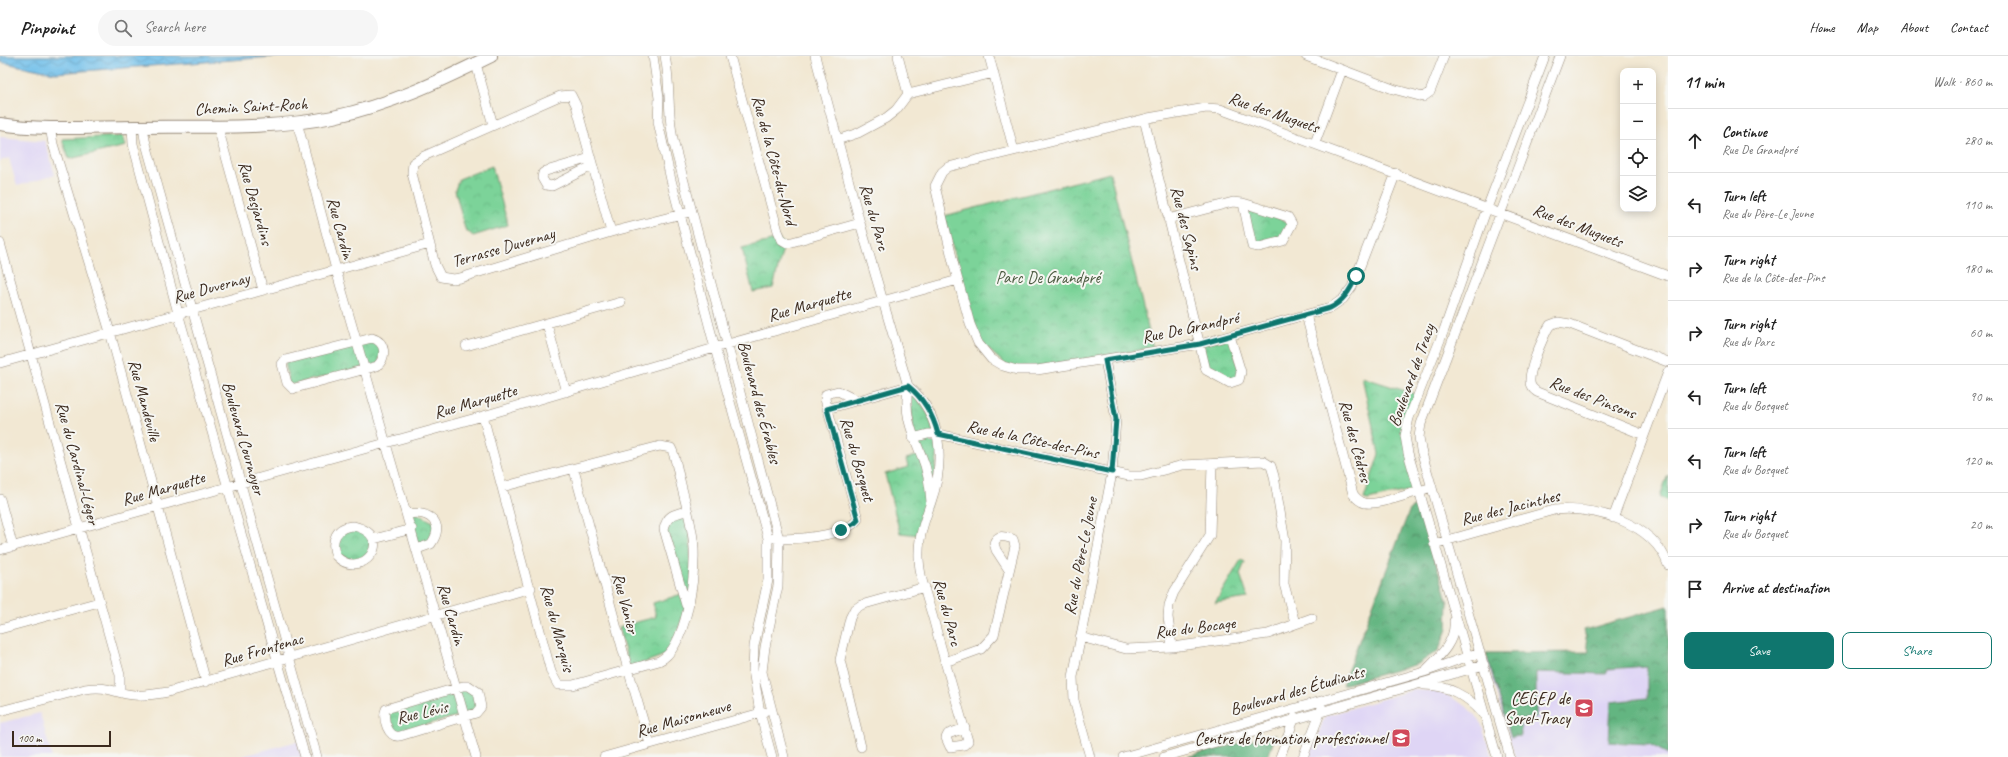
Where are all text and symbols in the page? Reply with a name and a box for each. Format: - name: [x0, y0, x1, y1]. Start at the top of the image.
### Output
- search box: [98, 10, 378, 46]
- text: Pinpoint: [20, 16, 74, 40]
- icon: search: [112, 17, 134, 39]
- text: Search here: [144, 18, 205, 37]
- text: Home: [1809, 19, 1835, 36]
- text: Map: [1857, 19, 1878, 36]
- text: About: [1900, 19, 1928, 36]
- text: Contact: [1950, 19, 1988, 36]
- map controls: [1620, 68, 1656, 212]
- button: +: [1620, 68, 1656, 104]
- text: 11 min: [1684, 72, 1724, 93]
- text: Walk · 860 m: [1933, 74, 1992, 90]
- street label: Rue des Muguets: [1226, 87, 1323, 138]
- street label: Chemin Saint-Roch: [194, 93, 309, 120]
- street label: Rue de la Côte-du-Nord: [747, 93, 803, 230]
- button: −: [1620, 104, 1656, 140]
- text: Continue: [1722, 123, 1767, 142]
- icon: ahead: [1684, 130, 1706, 152]
- text: 280 m: [1964, 133, 1992, 149]
- button: locate: [1620, 140, 1656, 176]
- text: Rue De Grandpré: [1722, 142, 1797, 158]
- street label: Rue Desjardins: [234, 159, 278, 249]
- button: layers: [1620, 176, 1656, 212]
- street label: Rue du Parc: [855, 181, 894, 254]
- street label: Rue des Sapins: [1166, 184, 1207, 273]
- text: Turn left: [1722, 187, 1765, 206]
- icon: left: [1684, 194, 1706, 216]
- street label: Rue Cardin: [322, 195, 359, 263]
- text: 110 m: [1964, 197, 1992, 213]
- street label: Rue des Muguets: [1530, 199, 1627, 253]
- text: Rue du Père-Le Jeune: [1722, 206, 1813, 222]
- street label: Terrasse Duvernay: [449, 222, 558, 272]
- text: Turn right: [1722, 251, 1775, 270]
- icon: right: [1684, 258, 1706, 280]
- text: 180 m: [1964, 261, 1992, 277]
- street label: Rue Duvernay: [171, 267, 253, 308]
- park label: Parc De Grandpré: [996, 267, 1103, 288]
- route start: [1347, 267, 1365, 285]
- text: Rue de la Côte-des-Pins: [1722, 270, 1825, 286]
- street label: Rue Marquette: [765, 282, 854, 326]
- street label: Rue De Grandpré: [1140, 306, 1243, 348]
- text: Turn right: [1722, 315, 1775, 334]
- street label: Boulevard de Tracy: [1383, 320, 1440, 429]
- icon: right: [1684, 322, 1706, 344]
- text: 60 m: [1970, 325, 1992, 341]
- text: Rue du Parc: [1722, 334, 1775, 350]
- street label: Boulevard des Érables: [733, 338, 787, 468]
- street label: Rue Mandeville: [124, 357, 166, 445]
- street label: Rue des Pinsons: [1547, 371, 1641, 424]
- street label: Boulevard Cournoyer: [217, 379, 270, 499]
- street label: Rue Marquette: [431, 379, 520, 423]
- text: Turn left: [1722, 379, 1765, 398]
- icon: left: [1684, 386, 1706, 408]
- text: 90 m: [1970, 389, 1992, 405]
- street label: Rue des Cèdres: [1334, 398, 1377, 487]
- text: Rue du Bosquet: [1722, 398, 1788, 414]
- street label: Rue du Cardinal-Léger: [51, 399, 105, 529]
- street label: Rue du Bosquet: [836, 415, 880, 506]
- street label: Rue de la Côte-des-Pins: [965, 415, 1102, 464]
- text: Turn left: [1722, 443, 1765, 462]
- icon: left: [1684, 450, 1706, 472]
- text: 120 m: [1964, 453, 1992, 469]
- text: Rue du Bosquet: [1722, 462, 1788, 478]
- street label: Rue Marquette: [119, 466, 208, 510]
- street label: Rue des Jacinthes: [1459, 485, 1564, 530]
- street label: Rue du Père-Le Jeune: [1059, 494, 1102, 617]
- text: Turn right: [1722, 507, 1775, 526]
- icon: right: [1684, 514, 1706, 536]
- text: 20 m: [1970, 517, 1992, 533]
- route end: [832, 521, 850, 539]
- text: Rue du Bosquet: [1722, 526, 1788, 542]
- street label: Rue Vanier: [607, 571, 644, 637]
- street label: Rue du Parc: [928, 576, 967, 649]
- icon: arrive: [1684, 578, 1706, 600]
- text: Arrive at destination: [1722, 579, 1829, 598]
- street label: Rue Cardin: [433, 581, 471, 649]
- street label: Rue du Marquis: [536, 582, 580, 676]
- street label: Rue du Bocage: [1154, 612, 1238, 643]
- street label: Rue Frontenac: [219, 628, 306, 671]
- button: Save: [1684, 632, 1834, 669]
- button: Share: [1842, 632, 1992, 669]
- street label: Boulevard des Étudiants: [1227, 660, 1368, 720]
- place label: CEGEP de Sorel-Tracy: [1504, 688, 1571, 729]
- street label: Rue Maisonneuve: [634, 695, 734, 742]
- street label: Rue Lévis: [394, 696, 451, 729]
- school or university icon: CEGEP de Sorel-Tracy: [1573, 697, 1595, 719]
- school or university icon: Centre de formation professionnel: [1390, 727, 1412, 749]
- place label: Centre de formation professionnel: [1195, 728, 1390, 749]
- scale bar: [12, 729, 111, 748]
- text: 100 m: [18, 731, 42, 745]

